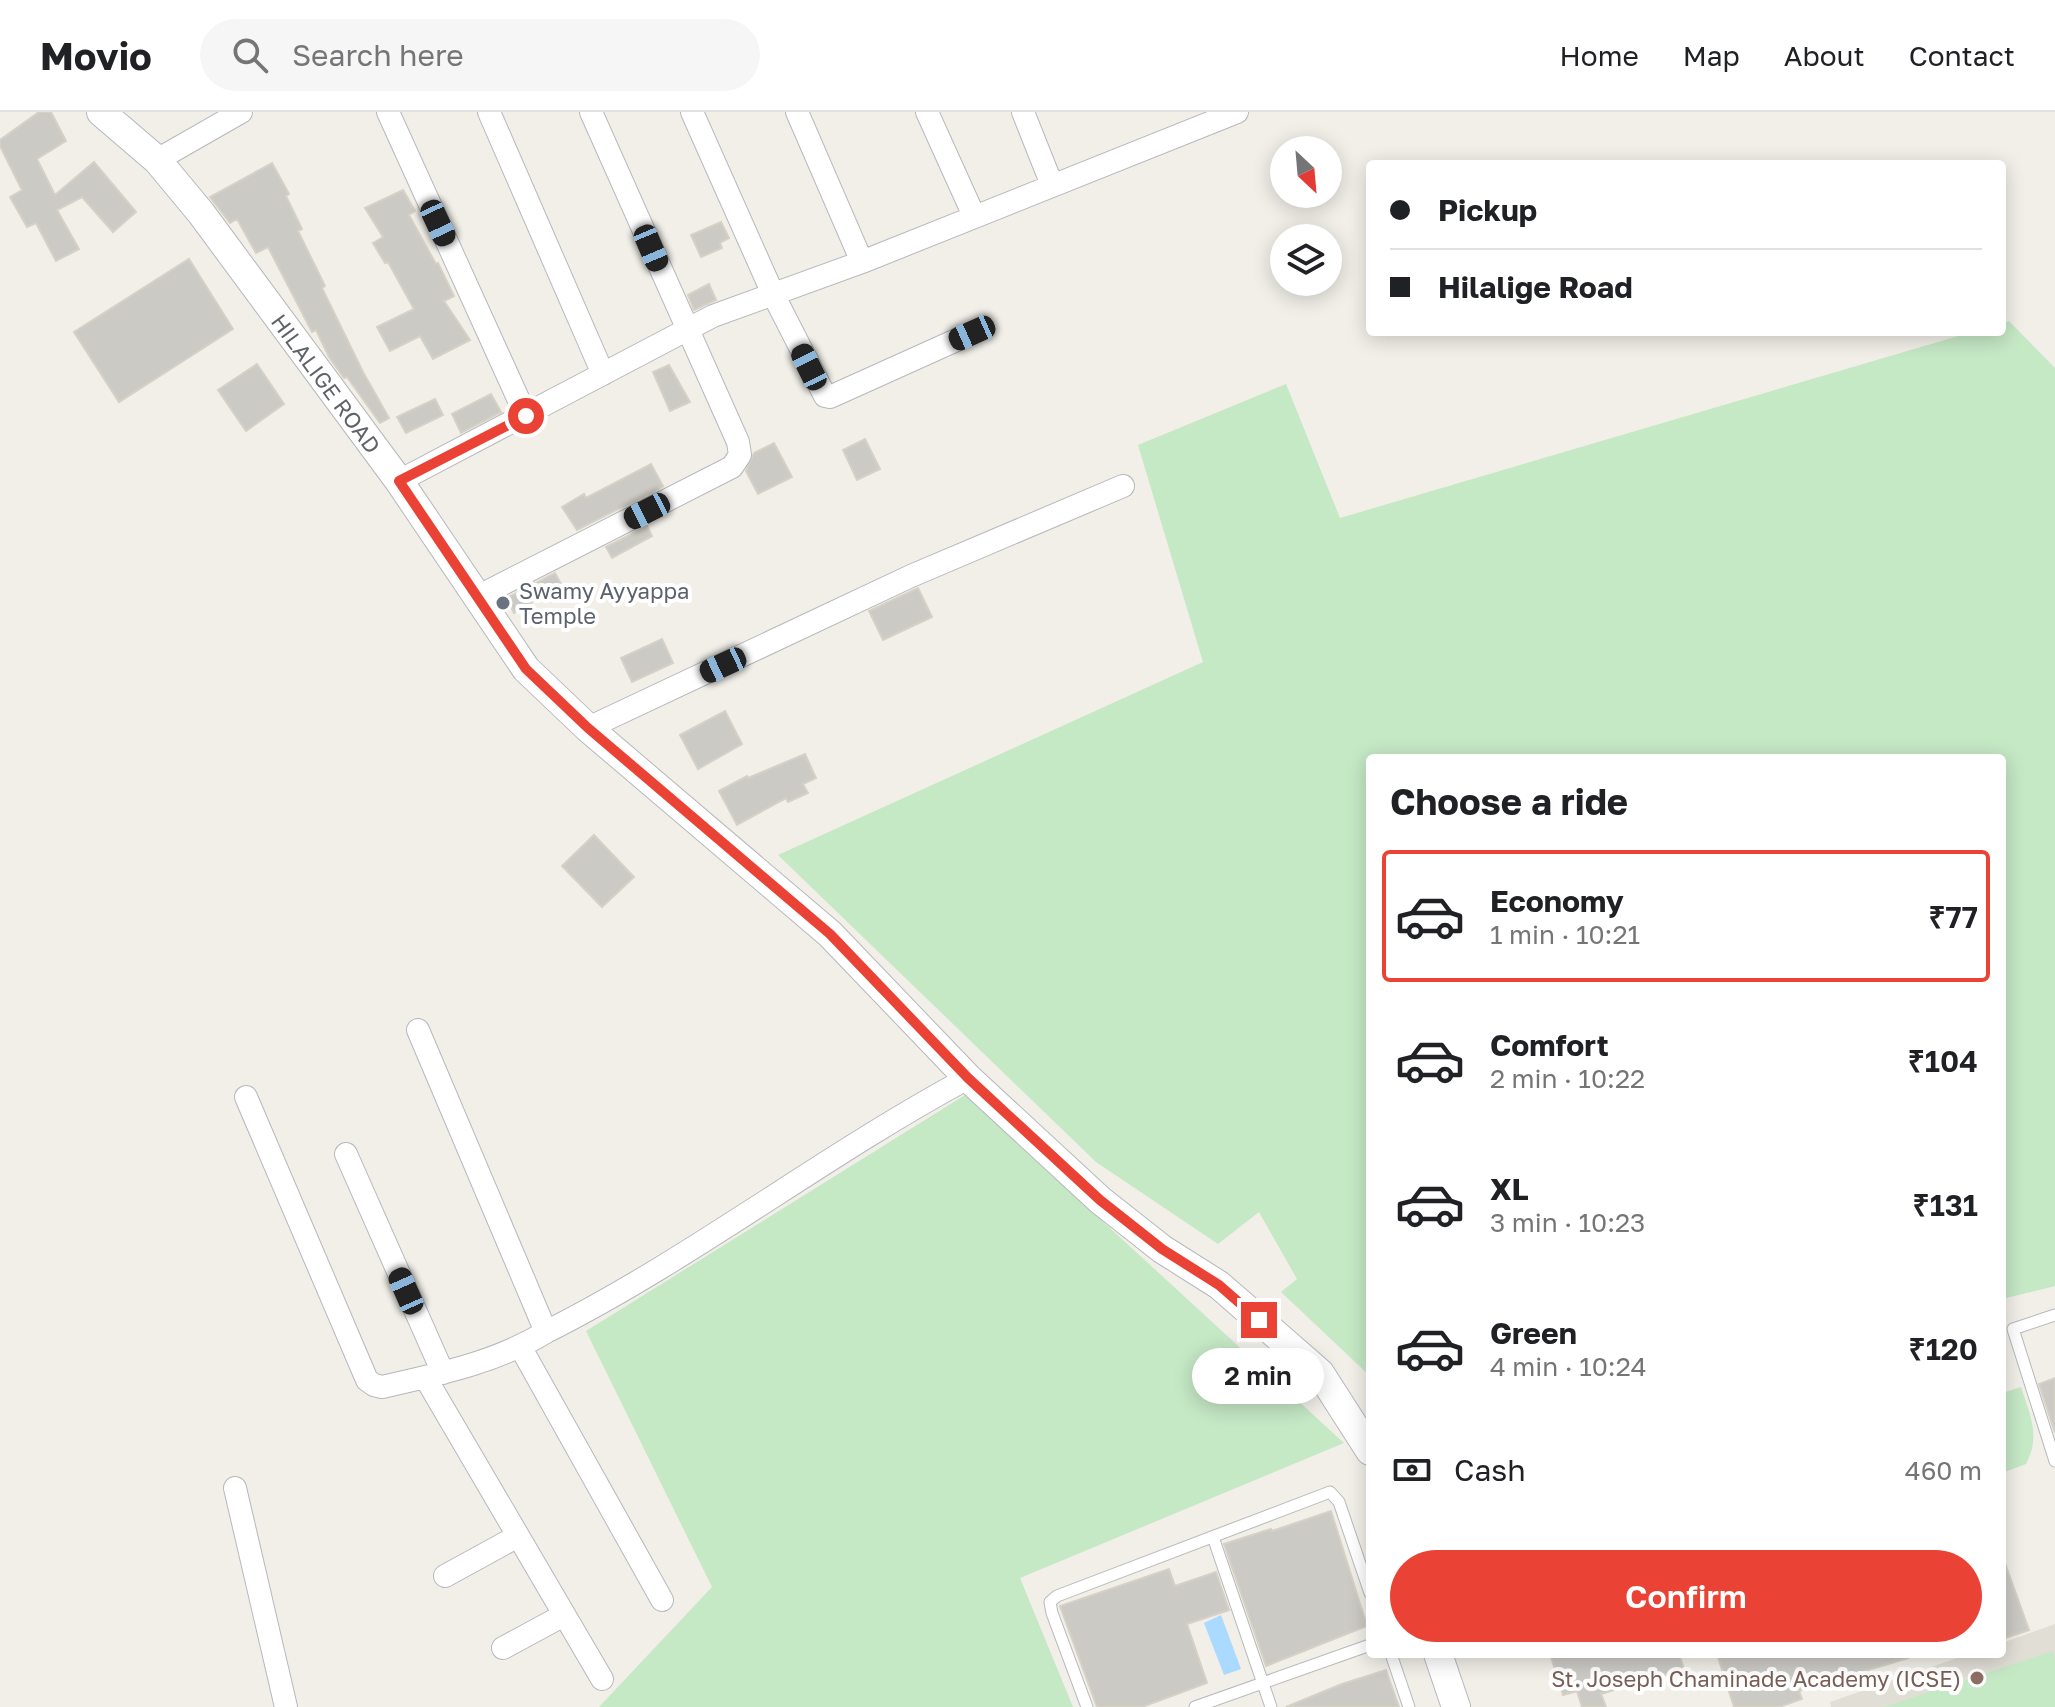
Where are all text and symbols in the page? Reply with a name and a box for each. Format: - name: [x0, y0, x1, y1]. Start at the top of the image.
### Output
- search box: [200, 19, 760, 91]
- text: Movio: [40, 33, 152, 78]
- icon: search: [228, 33, 272, 77]
- text: Search here: [292, 37, 464, 73]
- text: Home: [1560, 39, 1639, 72]
- text: Map: [1683, 39, 1740, 72]
- text: About: [1784, 39, 1865, 72]
- text: Contact: [1909, 39, 2015, 72]
- north arrow: [1270, 136, 1342, 208]
- map controls: [1270, 136, 1342, 296]
- text: Pickup: [1438, 192, 1537, 228]
- car: [417, 196, 459, 250]
- car: [631, 221, 671, 275]
- button: layers: [1270, 224, 1342, 296]
- text: Hilalige Road: [1438, 269, 1633, 305]
- street label: HILALIGE ROAD: [266, 308, 387, 458]
- car: [945, 312, 999, 354]
- car: [788, 340, 830, 394]
- route start: [508, 398, 544, 434]
- car: [620, 489, 674, 533]
- place label: Swamy Ayyappa Temple: [519, 577, 690, 629]
- marker: Swamy Ayyappa Temple: [494, 594, 512, 612]
- car: [696, 644, 750, 686]
- text: Choose a ride: [1390, 780, 1628, 823]
- icon: car: [1394, 880, 1466, 952]
- text: Economy: [1490, 883, 1624, 919]
- text: ₹77: [1928, 899, 1978, 935]
- text: 1 min · 10:21: [1490, 919, 1640, 950]
- icon: car: [1394, 1024, 1466, 1096]
- text: Comfort: [1490, 1027, 1609, 1063]
- text: ₹104: [1908, 1043, 1978, 1079]
- text: 2 min · 10:22: [1490, 1063, 1645, 1094]
- icon: car: [1394, 1168, 1466, 1240]
- text: XL: [1490, 1171, 1529, 1207]
- text: ₹131: [1912, 1187, 1978, 1223]
- text: 3 min · 10:23: [1490, 1207, 1645, 1238]
- car: [385, 1264, 427, 1318]
- route end: [1241, 1302, 1277, 1338]
- icon: car: [1394, 1312, 1466, 1384]
- text: Green: [1490, 1315, 1577, 1351]
- text: ₹120: [1909, 1331, 1978, 1367]
- callout: 2 min: [1193, 1348, 1325, 1404]
- text: 4 min · 10:24: [1490, 1351, 1647, 1382]
- text: 2 min: [1224, 1360, 1292, 1391]
- icon: cash: [1390, 1448, 1434, 1492]
- text: Cash: [1454, 1452, 1526, 1488]
- text: 460 m: [1905, 1455, 1982, 1486]
- button: Confirm: [1390, 1550, 1982, 1642]
- place label: St. Joseph Chaminade Academy (ICSE): [1551, 1665, 1961, 1692]
- marker: St. Joseph Chaminade Academy (ICSE): [1968, 1669, 1986, 1687]

